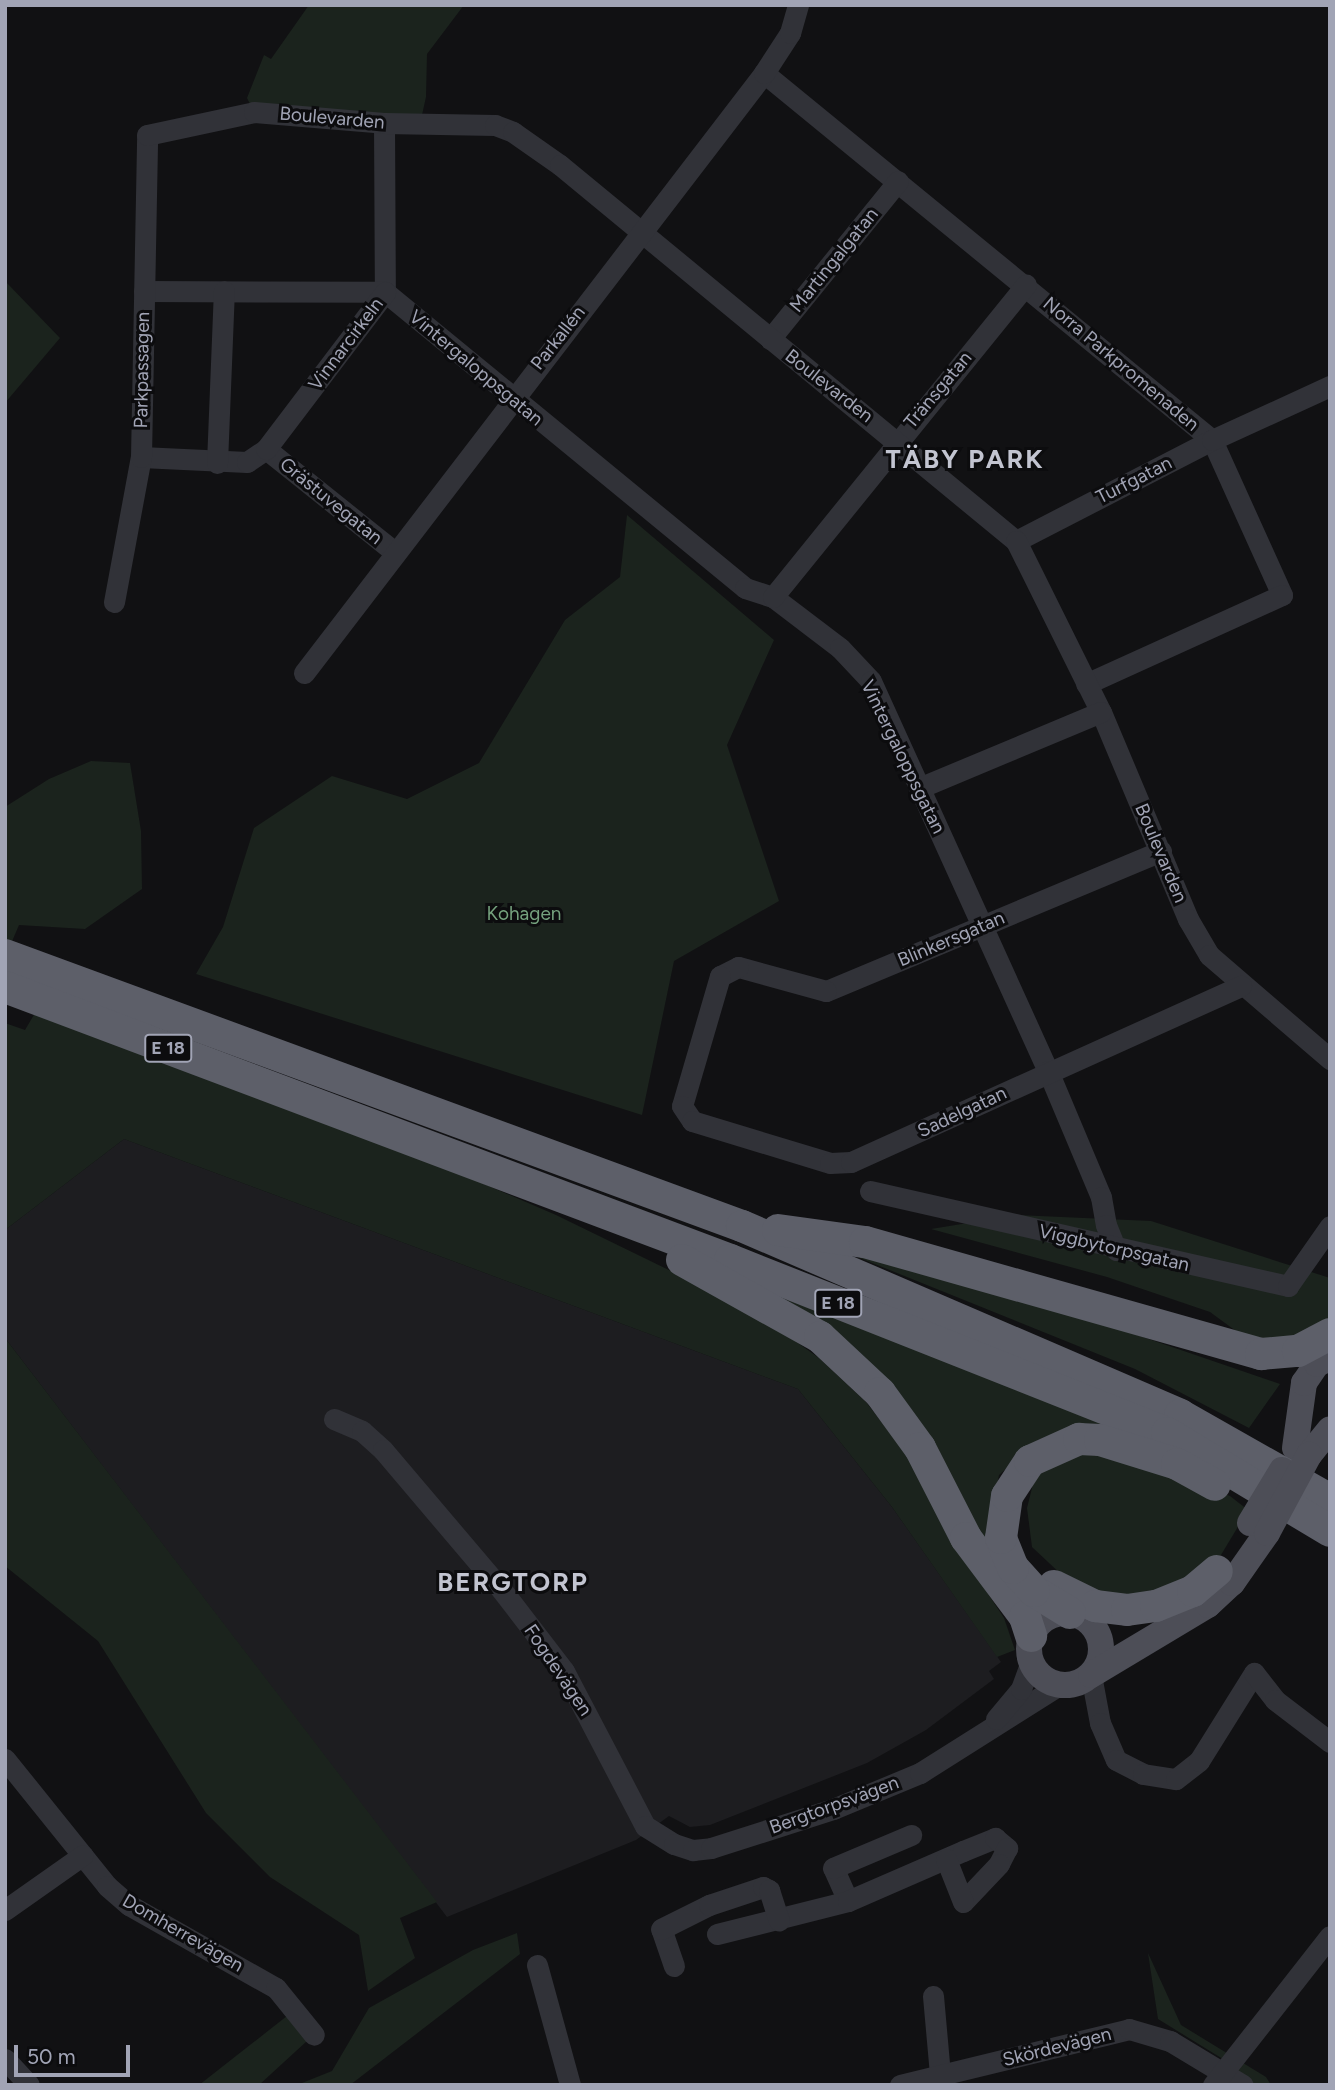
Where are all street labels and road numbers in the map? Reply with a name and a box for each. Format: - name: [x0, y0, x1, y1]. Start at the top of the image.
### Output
- street label: Boulevarden: [279, 102, 385, 134]
- street label: Martingalgatan: [785, 203, 883, 317]
- street label: Norra Parkpromenaden: [1038, 292, 1204, 436]
- street label: Vinnarcirkeln: [304, 293, 388, 395]
- street label: Parkallén: [526, 301, 590, 375]
- street label: Vintergaloppsgatan: [404, 305, 548, 431]
- street label: Parkpassagen: [130, 312, 154, 428]
- street label: Boulevarden: [780, 345, 878, 427]
- street label: Tränsgatan: [899, 347, 977, 433]
- street label: Turfgatan: [1092, 451, 1176, 509]
- street label: Grästuvegatan: [275, 453, 387, 549]
- street label: Vintergaloppsgatan: [856, 677, 950, 837]
- street label: Boulevarden: [1130, 800, 1192, 906]
- street label: Blinkersgatan: [894, 906, 1008, 972]
- road number: E 18: [144, 1034, 192, 1063]
- street label: Sadelgatan: [914, 1082, 1010, 1142]
- street label: Viggbytorpsgatan: [1037, 1220, 1191, 1276]
- road number: E 18: [814, 1288, 862, 1318]
- street label: Fogdevägen: [519, 1620, 597, 1720]
- street label: Bergtorpsvägen: [766, 1771, 902, 1839]
- street label: Domherrevägen: [118, 1889, 248, 1977]
- street label: Skördevägen: [1000, 2023, 1114, 2071]

